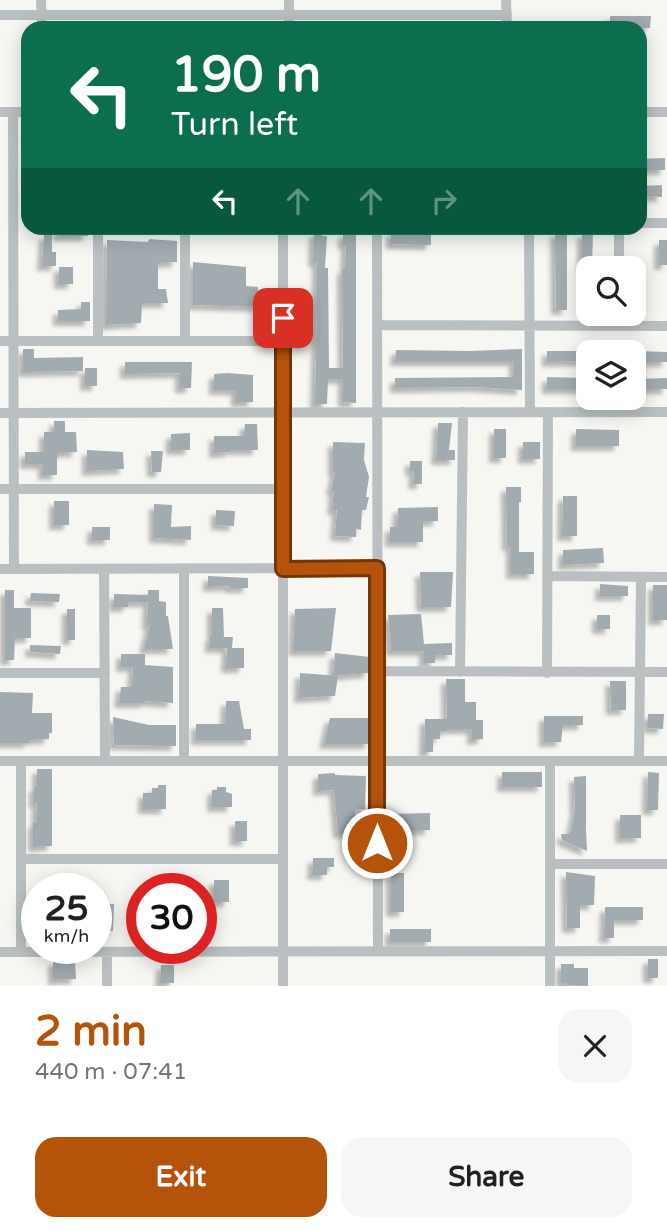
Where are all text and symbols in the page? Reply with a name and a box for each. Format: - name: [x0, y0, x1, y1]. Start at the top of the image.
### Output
- text: 190 m: [171, 46, 321, 105]
- icon: left: [56, 49, 147, 140]
- text: Turn left: [171, 106, 298, 144]
- icon: left: [206, 182, 244, 220]
- icon: ahead: [279, 182, 317, 220]
- icon: ahead: [352, 182, 390, 220]
- icon: right: [425, 182, 463, 220]
- map controls: [576, 256, 646, 410]
- button: search: [576, 256, 646, 326]
- pin: [253, 288, 313, 348]
- icon: arrive: [264, 299, 302, 337]
- button: layers: [576, 340, 646, 410]
- position arrow: [340, 806, 414, 880]
- speed limit sign: 30: [126, 873, 217, 964]
- text: 25: [45, 888, 88, 930]
- text: km/h: [44, 925, 89, 947]
- text: 2 min: [35, 1006, 147, 1057]
- button: close: [558, 1009, 632, 1083]
- text: 440 m · 07:41: [35, 1058, 187, 1086]
- button: Exit: [35, 1137, 327, 1217]
- button: Share: [341, 1137, 632, 1217]

